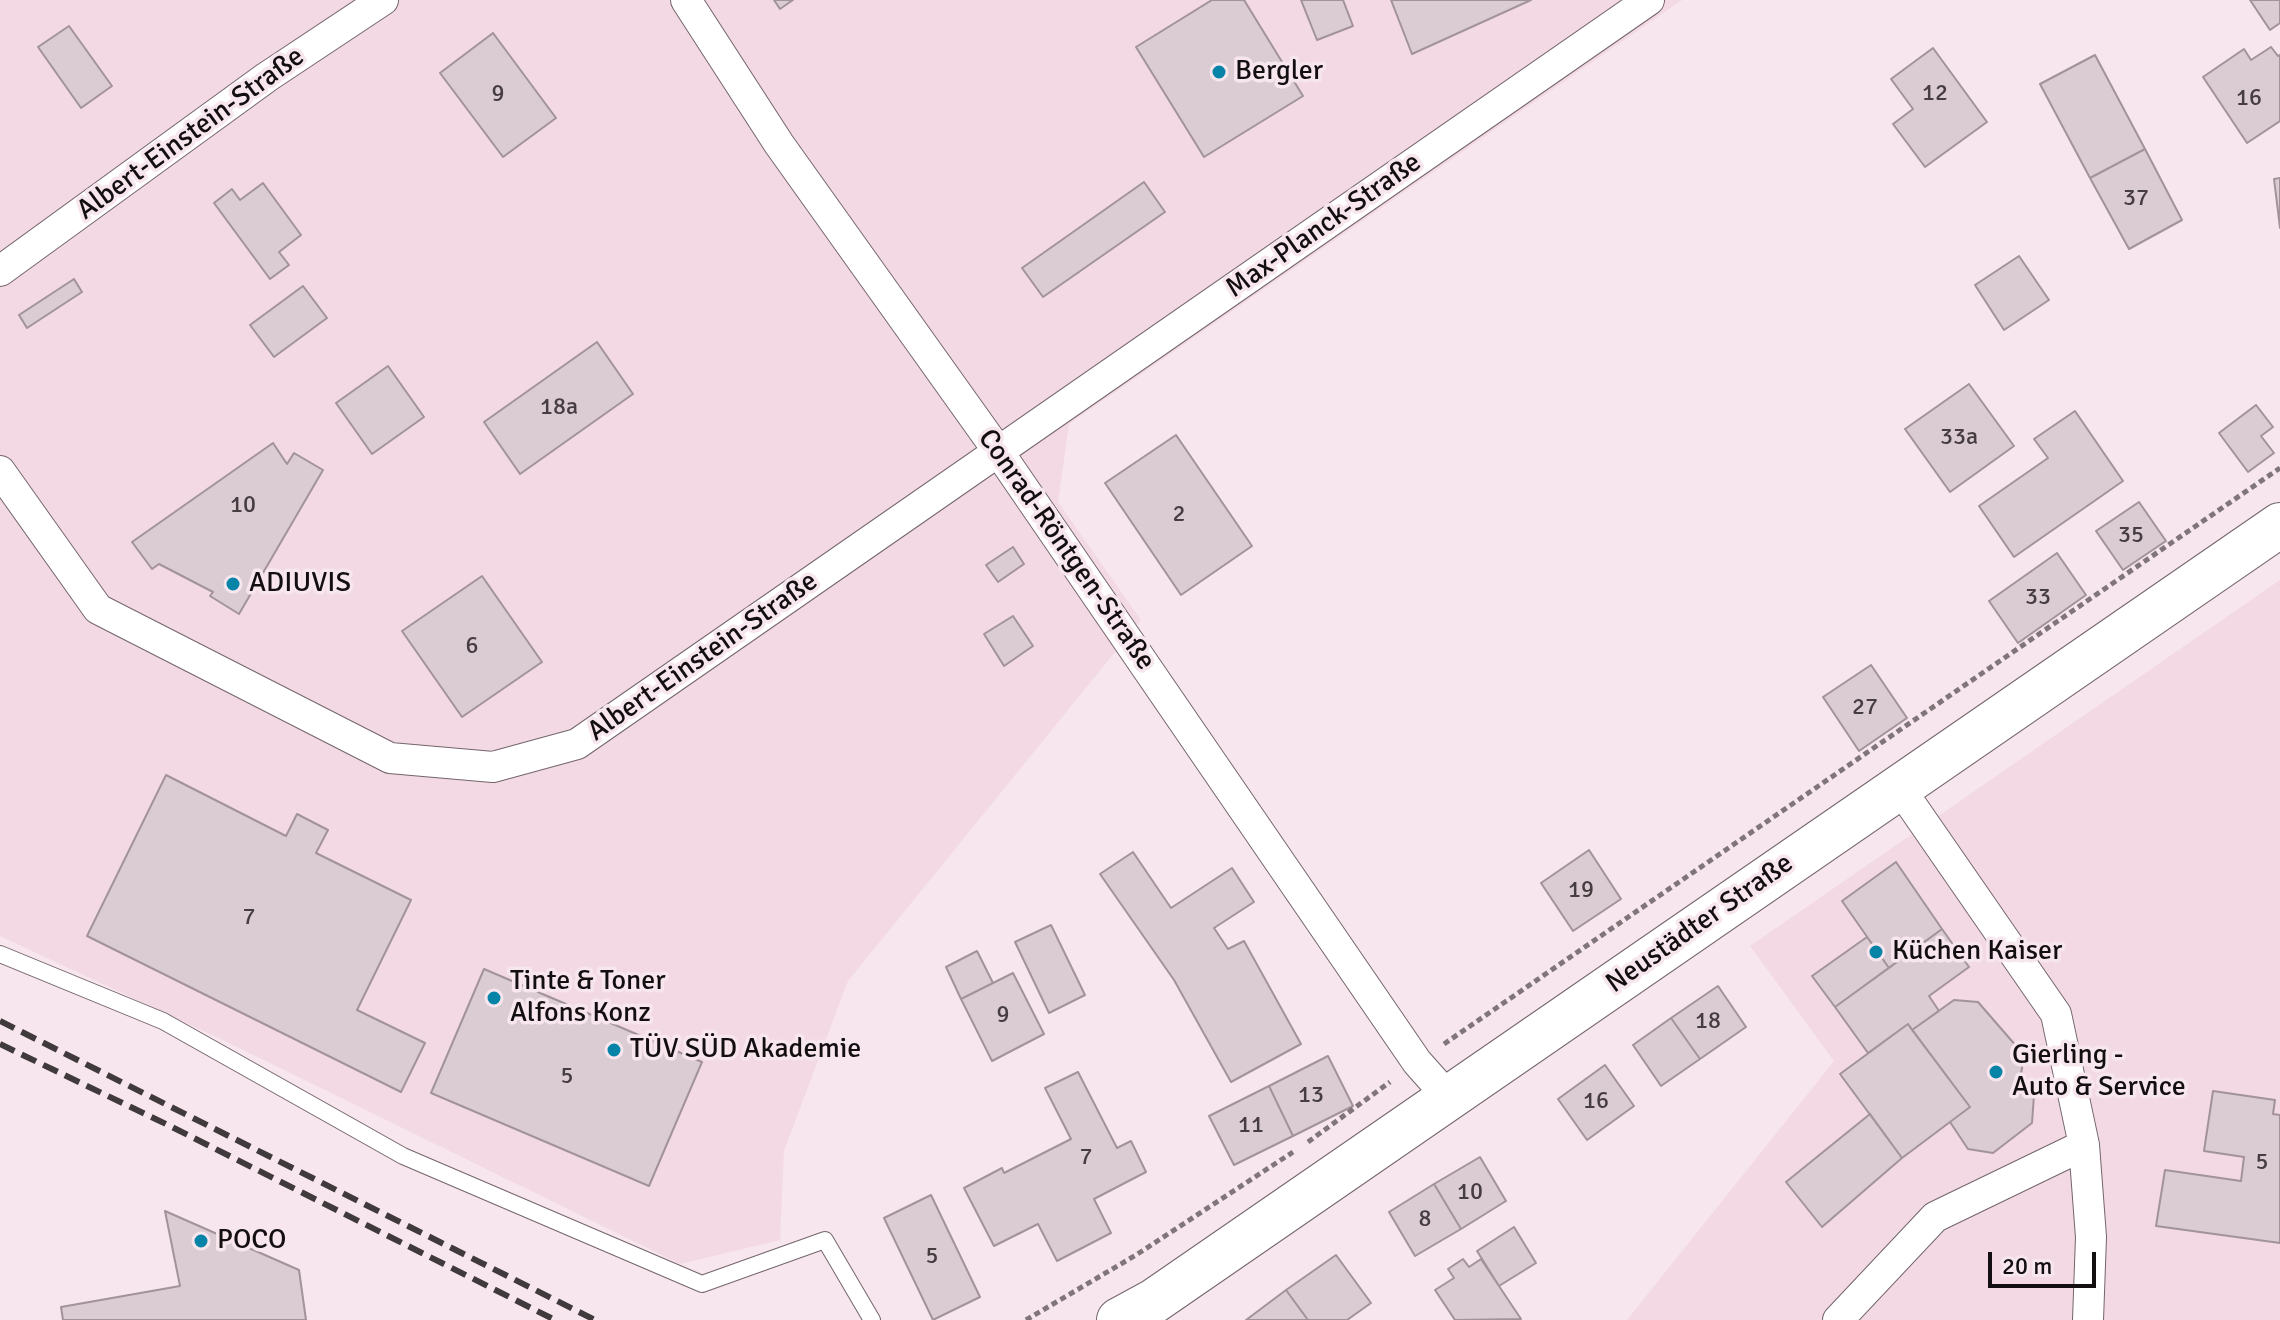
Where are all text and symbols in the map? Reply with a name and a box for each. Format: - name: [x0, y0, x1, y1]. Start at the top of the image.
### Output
- street label: Albert-Einstein-Straße: [71, 40, 311, 228]
- place label: Bergler: [1235, 55, 1323, 89]
- marker: Bergler: [1210, 63, 1228, 81]
- house number: 12: [1922, 80, 1948, 108]
- house number: 9: [492, 81, 504, 109]
- house number: 16: [2236, 85, 2262, 113]
- street label: Max-Planck-Straße: [1220, 146, 1428, 306]
- house number: 37: [2123, 185, 2149, 213]
- house number: 18a: [540, 394, 578, 422]
- street label: Conrad-Röntgen-Straße: [970, 423, 1162, 677]
- house number: 33a: [1940, 424, 1978, 452]
- house number: 10: [230, 492, 256, 520]
- house number: 2: [1173, 501, 1185, 529]
- house number: 35: [2118, 522, 2144, 550]
- street label: Albert-Einstein-Straße: [582, 565, 824, 749]
- place label: ADIUVIS: [249, 567, 351, 601]
- marker: ADIUVIS: [224, 575, 242, 593]
- house number: 33: [2025, 584, 2051, 612]
- house number: 6: [466, 633, 478, 661]
- house number: 27: [1852, 694, 1878, 722]
- street label: Neustädter Straße: [1600, 847, 1800, 1001]
- house number: 19: [1568, 877, 1594, 905]
- house number: 7: [243, 904, 255, 932]
- place label: Küchen Kaiser: [1892, 935, 2062, 969]
- marker: Küchen Kaiser: [1867, 943, 1885, 961]
- place label: Tinte & Toner Alfons Konz: [510, 965, 666, 1031]
- marker: Tinte & Toner Alfons Konz: [485, 989, 503, 1007]
- house number: 9: [997, 1002, 1009, 1030]
- house number: 18: [1695, 1008, 1721, 1036]
- place label: TÜV SÜD Akademie: [630, 1033, 861, 1067]
- place label: Gierling - Auto & Service: [2012, 1039, 2186, 1105]
- marker: TÜV SÜD Akademie: [605, 1041, 623, 1059]
- house number: 5: [561, 1063, 573, 1091]
- marker: Gierling - Auto & Service: [1987, 1063, 2005, 1081]
- house number: 13: [1298, 1082, 1324, 1110]
- house number: 16: [1583, 1088, 1609, 1116]
- house number: 11: [1238, 1112, 1264, 1140]
- house number: 7: [1080, 1144, 1092, 1172]
- house number: 5: [2256, 1149, 2268, 1177]
- house number: 10: [1457, 1179, 1483, 1207]
- house number: 8: [1419, 1206, 1431, 1234]
- place label: POCO: [217, 1224, 286, 1258]
- marker: POCO: [192, 1232, 210, 1250]
- scale bar: [1992, 1236, 2100, 1286]
- house number: 5: [926, 1243, 938, 1271]
- text: 20 m: [2002, 1251, 2052, 1281]

